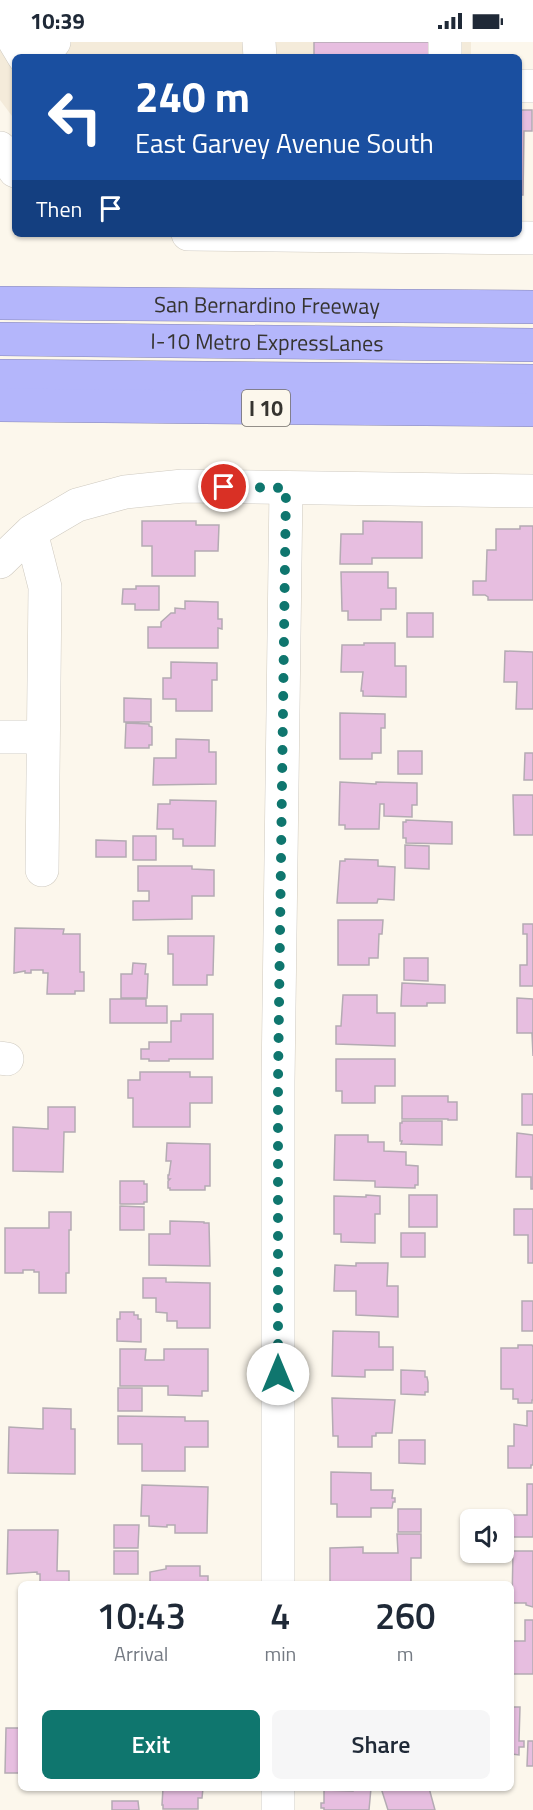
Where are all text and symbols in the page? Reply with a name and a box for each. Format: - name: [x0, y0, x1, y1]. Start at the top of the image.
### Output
- text: 10:39: [30, 4, 85, 38]
- text: 240 m: [135, 64, 250, 128]
- icon: left: [36, 78, 114, 156]
- text: East Garvey Avenue South: [135, 122, 434, 163]
- text: Then: [36, 192, 82, 226]
- icon: arrive: [94, 192, 127, 225]
- street label: San Bernardino Freeway: [154, 287, 380, 323]
- street label: I-10 Metro ExpressLanes: [150, 324, 384, 360]
- road number: I 10: [242, 390, 290, 426]
- pin: [198, 461, 249, 512]
- icon: arrive: [207, 470, 240, 503]
- position arrow: [246, 1342, 310, 1406]
- map controls: [460, 1509, 514, 1563]
- button: sound: [460, 1509, 514, 1563]
- text: 10:43: [97, 1588, 186, 1643]
- text: 4: [270, 1588, 290, 1643]
- text: 260: [375, 1588, 435, 1643]
- text: Arrival: [114, 1638, 168, 1669]
- text: min: [264, 1638, 296, 1669]
- text: m: [397, 1638, 413, 1669]
- button: Exit: [42, 1710, 260, 1779]
- button: Share: [272, 1710, 490, 1779]

